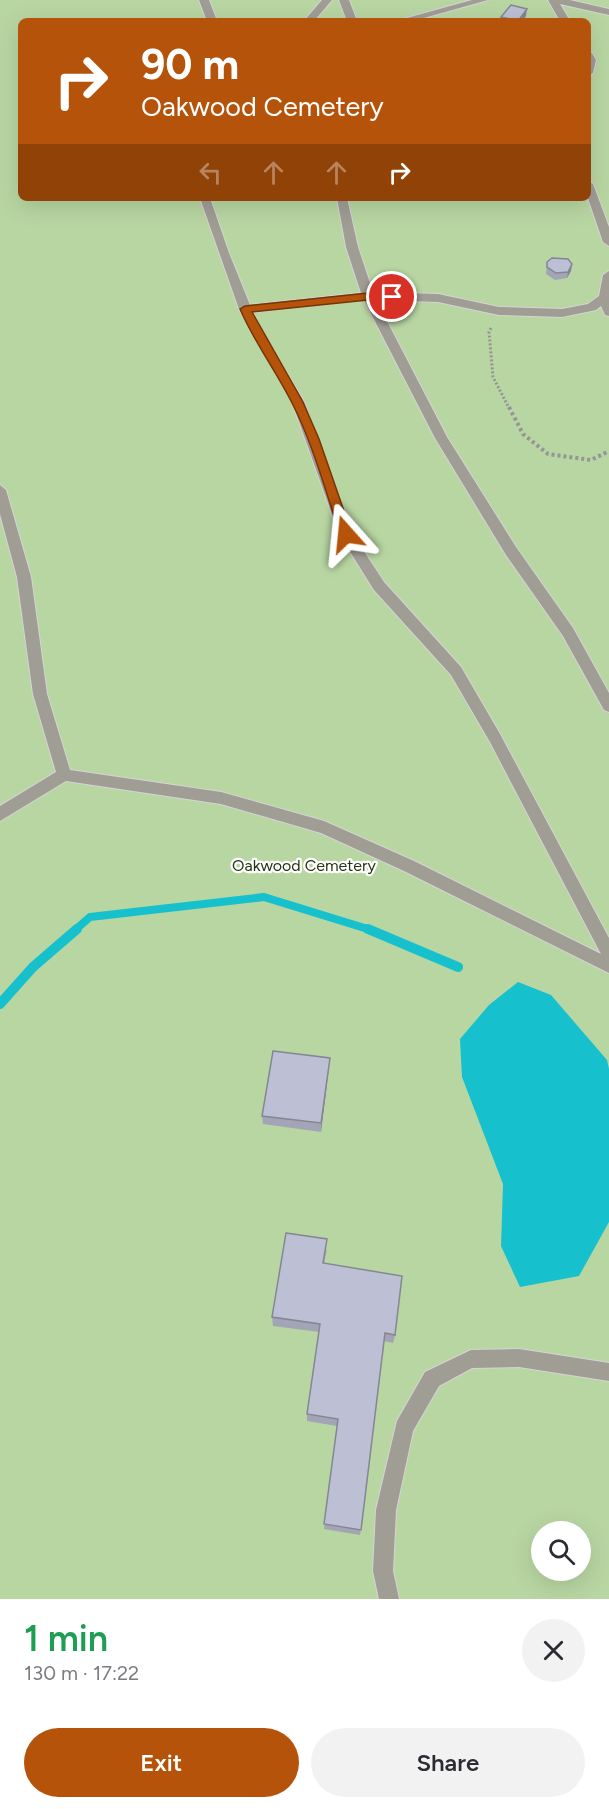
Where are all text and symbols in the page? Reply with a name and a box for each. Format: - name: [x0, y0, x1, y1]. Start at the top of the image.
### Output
- text: 90 m: [141, 39, 239, 90]
- icon: right: [42, 42, 120, 120]
- text: Oakwood Cemetery: [141, 90, 384, 123]
- icon: left: [194, 156, 227, 189]
- icon: ahead: [257, 156, 290, 189]
- icon: ahead: [320, 156, 353, 189]
- icon: right: [383, 156, 416, 189]
- pin: [366, 271, 417, 322]
- icon: arrive: [375, 280, 408, 313]
- position arrow: [314, 502, 378, 566]
- park label: Oakwood Cemetery: [232, 856, 376, 875]
- map controls: [531, 1521, 591, 1581]
- button: search: [531, 1521, 591, 1581]
- text: 1 min: [24, 1617, 108, 1660]
- button: close: [522, 1619, 585, 1682]
- text: 130 m · 17:22: [24, 1661, 139, 1685]
- button: Exit: [24, 1728, 299, 1797]
- button: Share: [311, 1728, 585, 1797]

